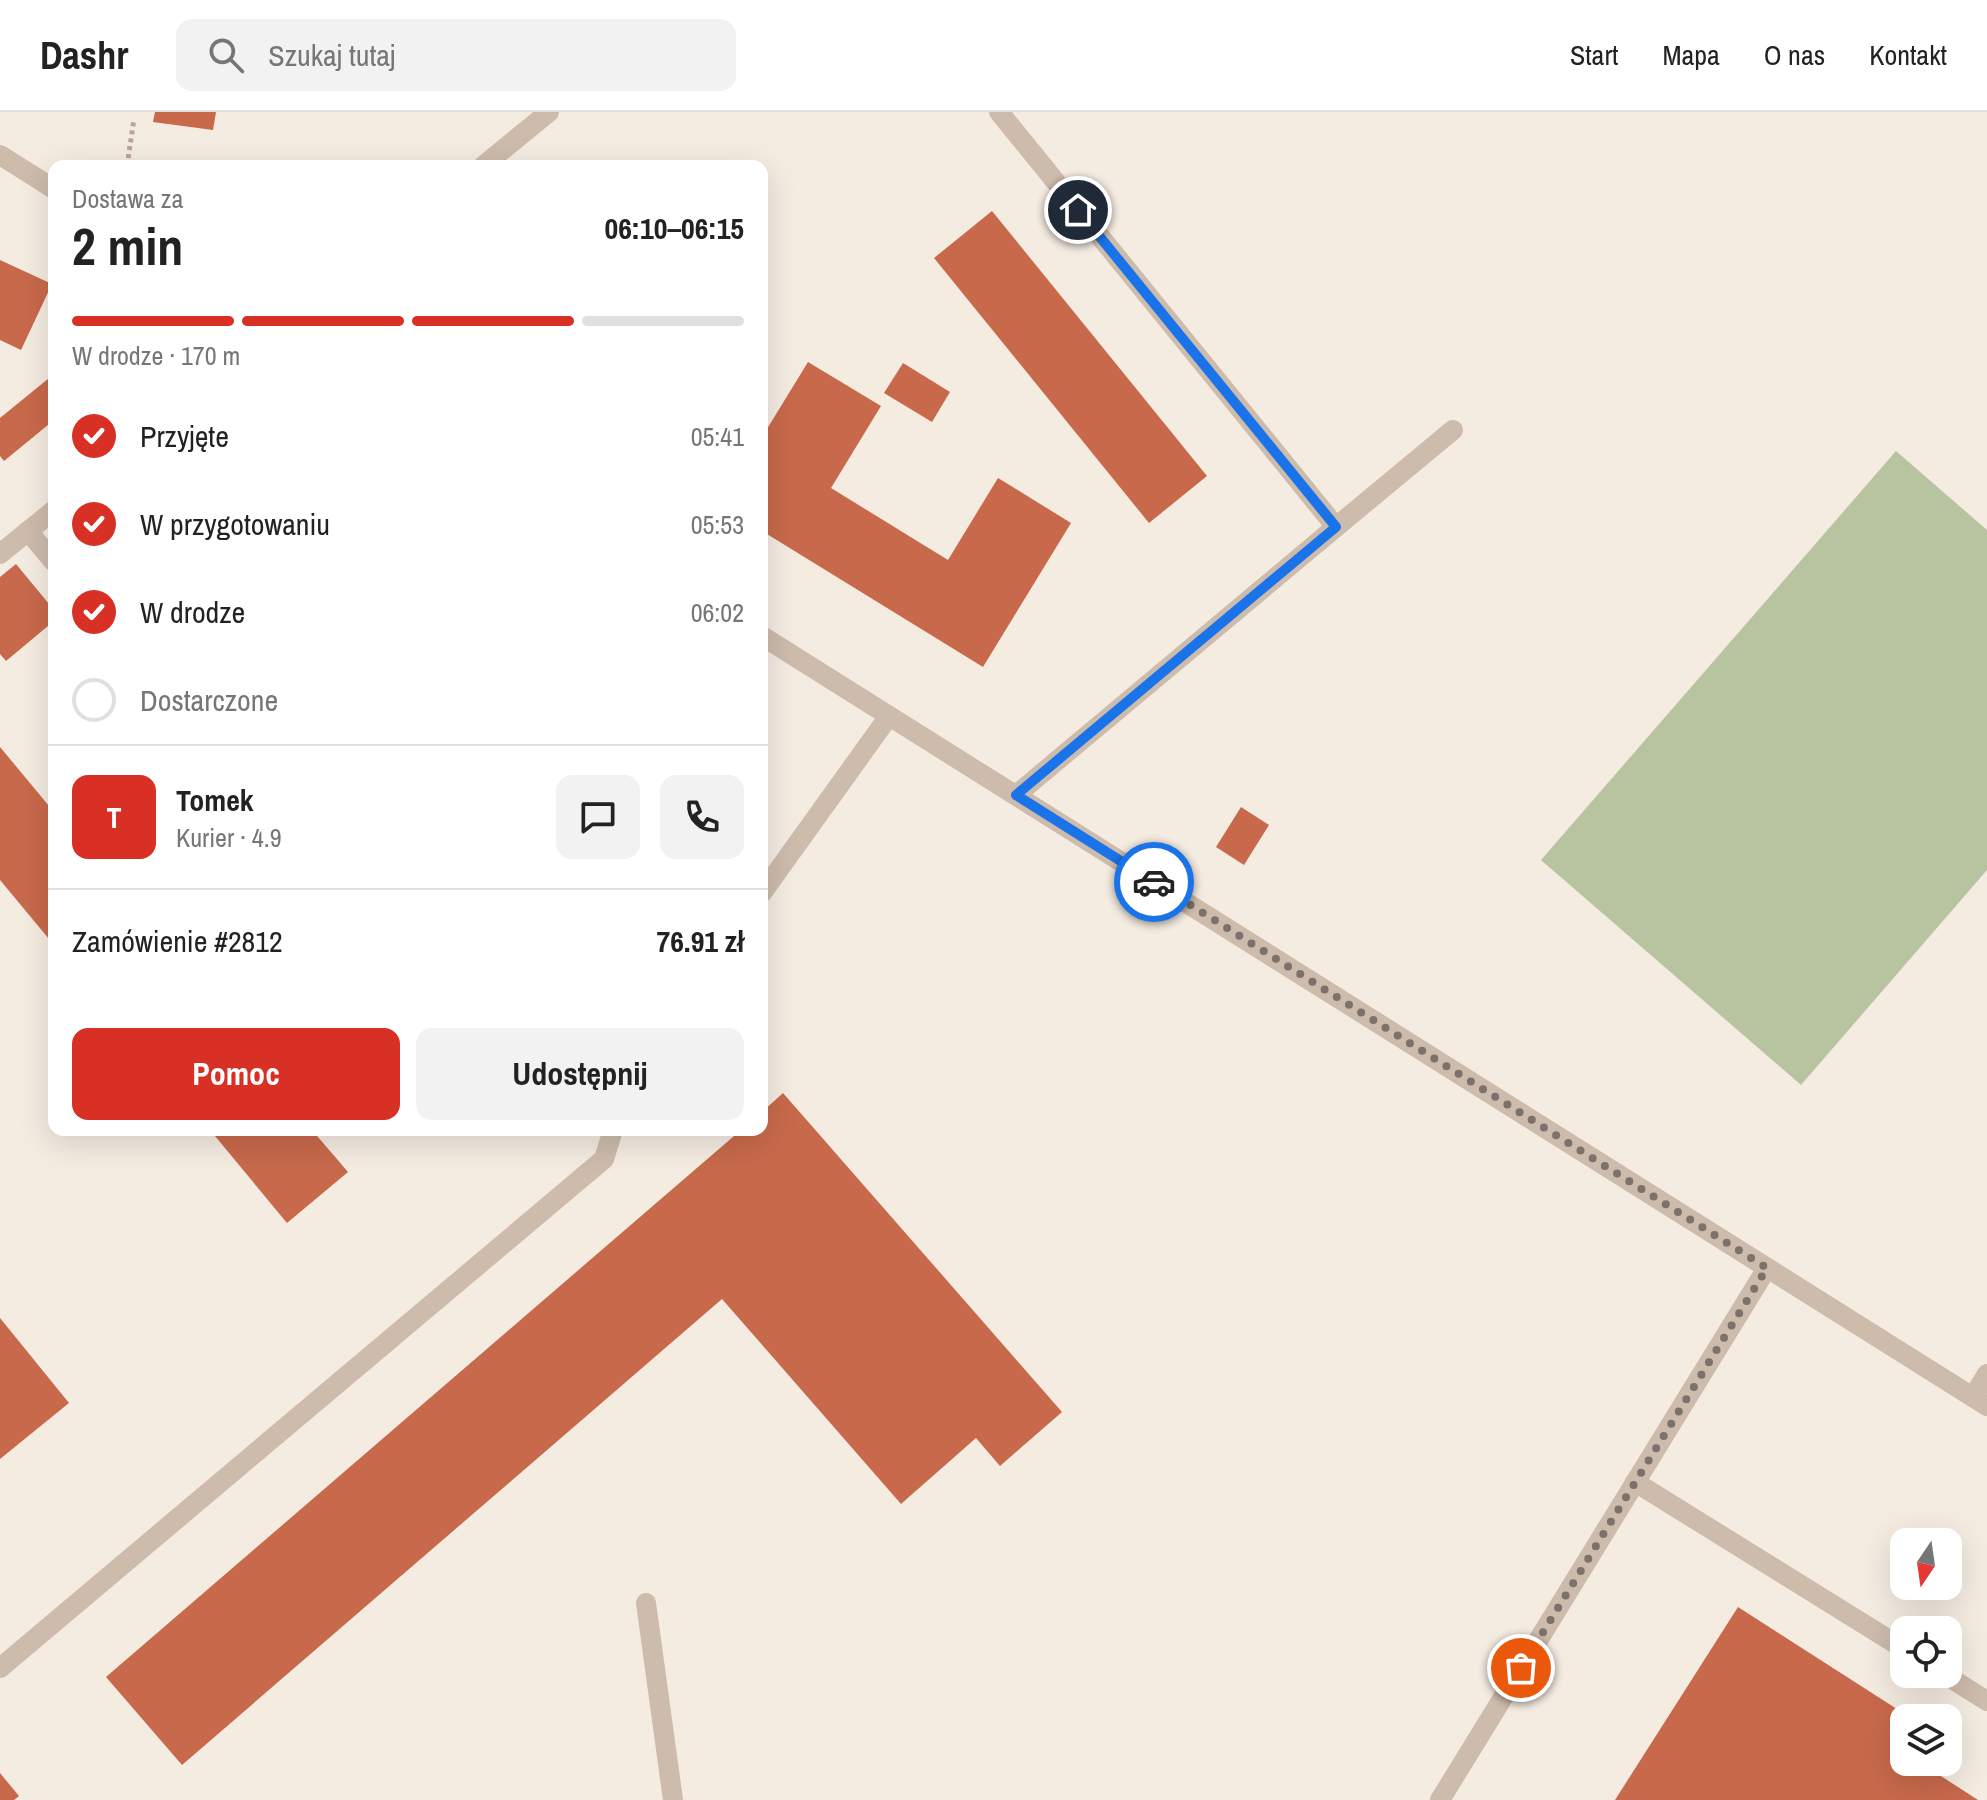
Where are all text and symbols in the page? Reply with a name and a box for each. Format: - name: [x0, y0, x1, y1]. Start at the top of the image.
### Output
- search box: [176, 19, 736, 91]
- text: Dashr: [40, 30, 128, 81]
- icon: search: [204, 33, 248, 77]
- text: Szukaj tutaj: [268, 35, 395, 75]
- text: Start: [1570, 36, 1618, 74]
- text: Mapa: [1662, 36, 1720, 74]
- text: O nas: [1764, 36, 1825, 74]
- text: Kontakt: [1869, 36, 1947, 74]
- pin: [1044, 176, 1112, 244]
- text: Dostawa za: [72, 181, 183, 216]
- icon: home: [1056, 188, 1100, 232]
- text: 06:10–06:15: [605, 208, 744, 248]
- text: 2 min: [72, 211, 183, 281]
- text: W drodze · 170 m: [72, 338, 240, 373]
- icon: check: [72, 414, 116, 458]
- text: Przyjęte: [140, 416, 229, 456]
- text: 05:41: [691, 419, 744, 454]
- icon: check: [72, 502, 116, 546]
- text: W przygotowaniu: [140, 504, 330, 544]
- text: 05:53: [691, 507, 744, 542]
- icon: check: [72, 590, 116, 634]
- text: W drodze: [140, 592, 245, 632]
- text: 06:02: [691, 595, 744, 630]
- text: Dostarczone: [140, 680, 278, 720]
- button: chat: [556, 775, 640, 859]
- button: phone: [660, 775, 744, 859]
- text: Tomek: [176, 780, 254, 820]
- text: T: [106, 797, 122, 837]
- text: Kurier · 4.9: [176, 820, 281, 855]
- courier: [1114, 842, 1194, 922]
- icon: car: [1132, 860, 1176, 904]
- text: Zamówienie #2812: [72, 921, 283, 961]
- text: 76.91 zł: [656, 921, 744, 961]
- button: Pomoc: [72, 1028, 400, 1120]
- button: Udostępnij: [416, 1028, 744, 1120]
- north arrow: [1890, 1528, 1962, 1600]
- map controls: [1890, 1528, 1962, 1776]
- button: locate: [1890, 1616, 1962, 1688]
- pin: [1487, 1634, 1555, 1702]
- icon: bag: [1499, 1646, 1543, 1690]
- button: layers: [1890, 1704, 1962, 1776]

